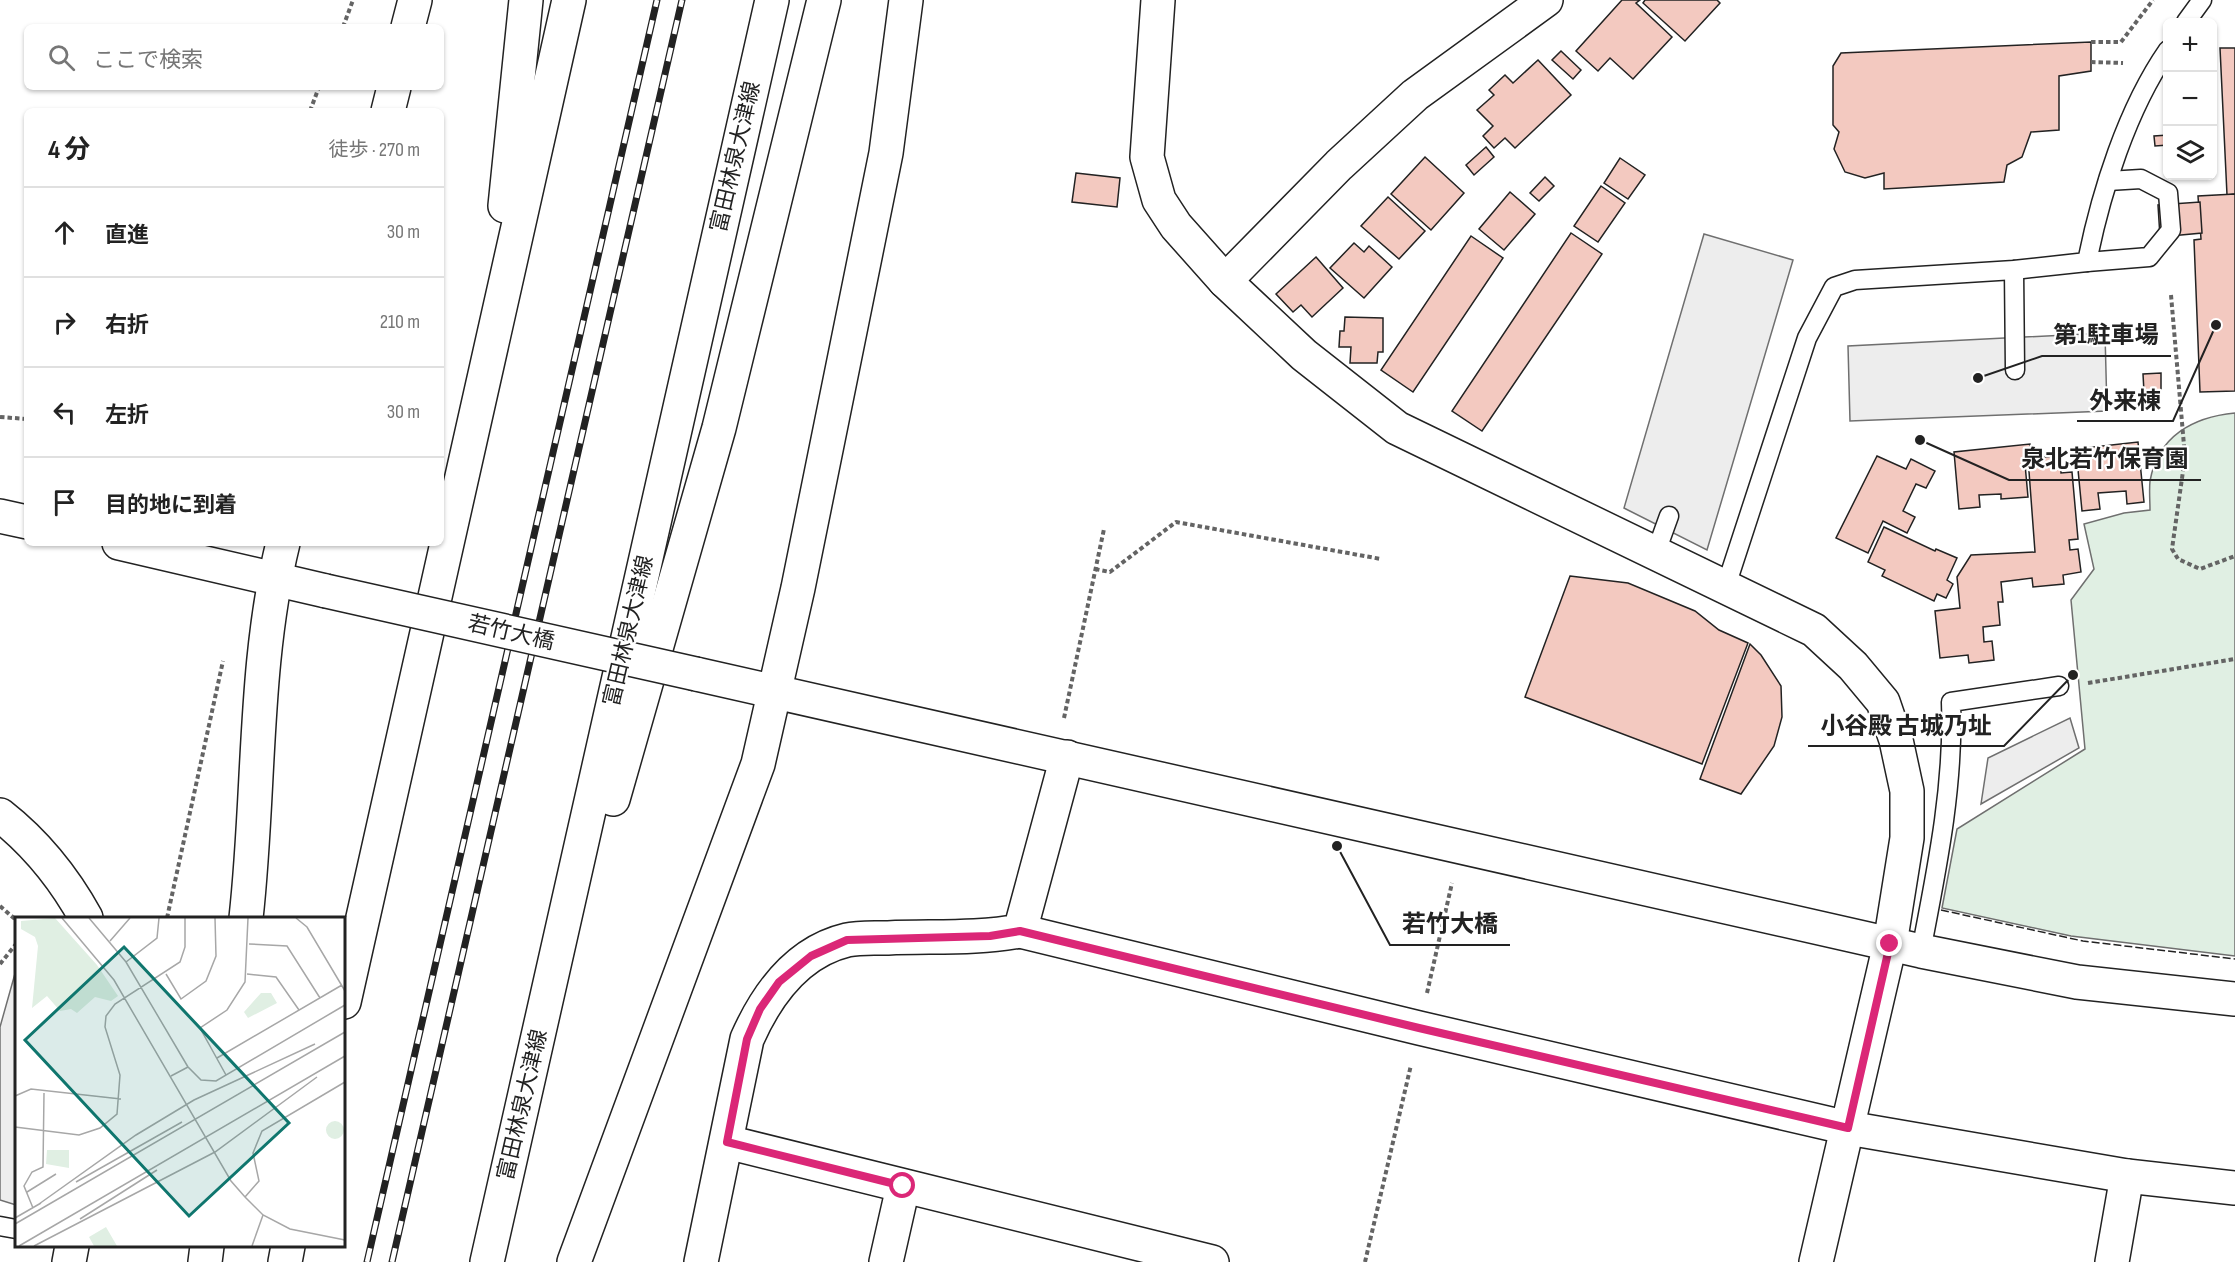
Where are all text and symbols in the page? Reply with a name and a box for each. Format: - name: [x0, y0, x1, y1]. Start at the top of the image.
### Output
- map controls: [2163, 18, 2217, 180]
- button: +: [2163, 18, 2217, 72]
- search box: [24, 24, 444, 90]
- icon: search: [45, 41, 78, 74]
- text: ここで検索: [93, 47, 203, 74]
- button: −: [2163, 72, 2217, 126]
- street label: 富田林泉大津線: [706, 79, 766, 235]
- button: layers: [2163, 126, 2217, 180]
- text: 4 分: [48, 135, 90, 166]
- text: 徒歩 · 270 m: [329, 138, 420, 162]
- icon: ahead: [48, 216, 81, 249]
- text: 30 m: [387, 220, 420, 244]
- text: 直進: [105, 222, 149, 249]
- icon: right: [48, 306, 81, 339]
- text: 210 m: [380, 310, 420, 334]
- text: 右折: [105, 312, 149, 339]
- callout: 第1駐車場: [2042, 314, 2171, 356]
- text: 第1駐車場: [2053, 321, 2159, 350]
- callout: 外来棟: [2077, 379, 2173, 421]
- text: 外来棟: [2089, 387, 2161, 416]
- icon: left: [48, 396, 81, 429]
- text: 30 m: [387, 400, 420, 424]
- text: 左折: [105, 402, 149, 429]
- callout: 泉北若竹保育園: [2009, 438, 2201, 480]
- text: 泉北若竹保育園: [2021, 445, 2189, 474]
- icon: arrive: [48, 486, 81, 519]
- text: 目的地に到着: [105, 492, 237, 519]
- street label: 富田林泉大津線: [599, 553, 659, 709]
- street label: 若竹大橋: [465, 610, 557, 656]
- callout: 小谷殿 古城乃址: [1808, 704, 2004, 746]
- text: 小谷殿 古城乃址: [1820, 712, 1992, 741]
- callout: 若竹大橋: [1390, 903, 1510, 945]
- text: 若竹大橋: [1402, 910, 1498, 939]
- inset map: [15, 917, 345, 1247]
- route end: [1876, 930, 1902, 956]
- street label: 富田林泉大津線: [493, 1027, 553, 1183]
- route start: [889, 1172, 915, 1198]

